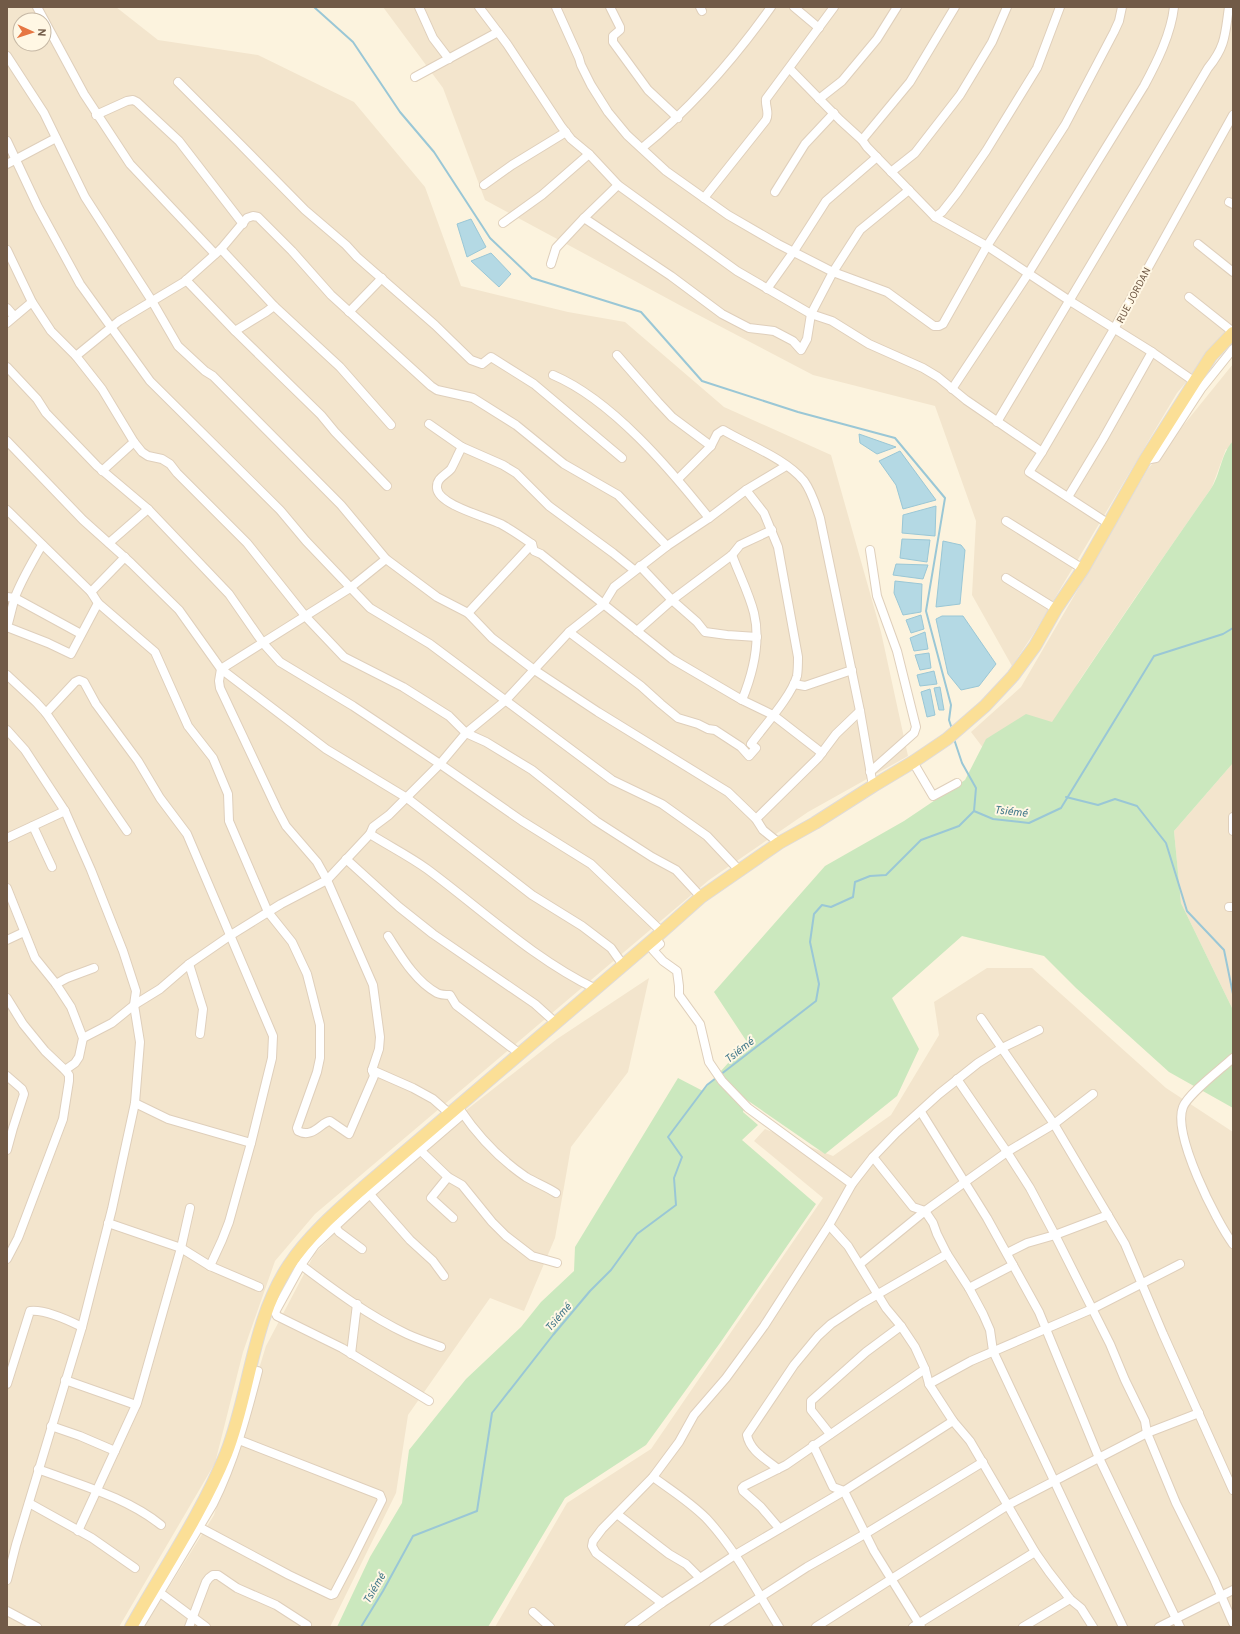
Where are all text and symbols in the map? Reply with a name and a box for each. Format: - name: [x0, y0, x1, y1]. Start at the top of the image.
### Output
- north arrow: [12, 12, 52, 52]
- text: N: [34, 28, 48, 37]
- street label: RUE JORDAN: [1114, 266, 1154, 326]
- water label: Tsiémé: [994, 803, 1030, 821]
- water label: Tsiémé: [722, 1034, 758, 1067]
- water label: Tsiémé: [543, 1299, 576, 1335]
- water label: Tsiémé: [360, 1569, 390, 1606]

